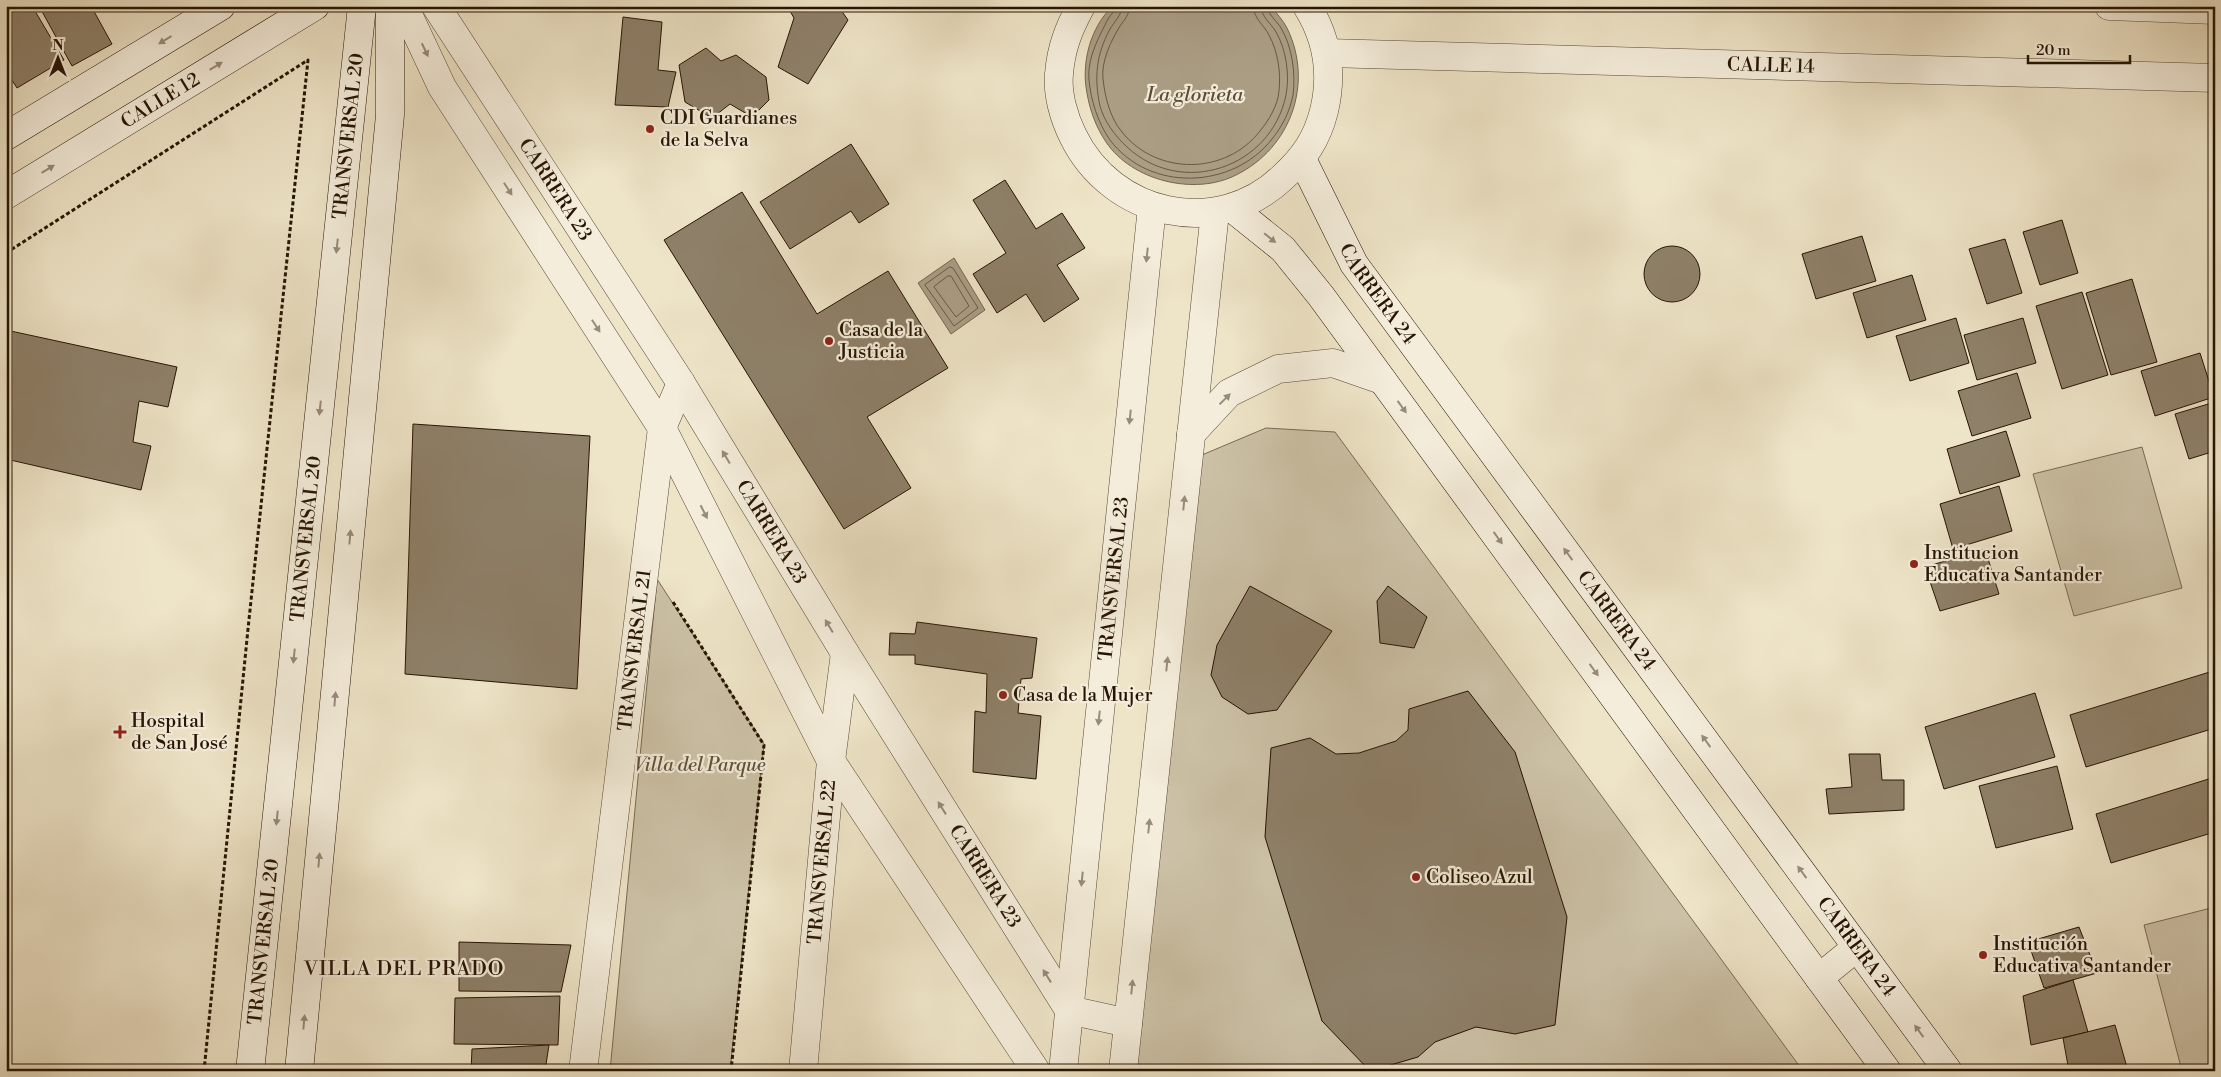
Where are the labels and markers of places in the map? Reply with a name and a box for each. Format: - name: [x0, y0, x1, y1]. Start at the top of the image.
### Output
- place label: CDI Guardianes de la Selva: [660, 106, 797, 152]
- marker: CDI Guardianes de la Selva: [644, 123, 656, 135]
- place label: Casa de la Justicia: [838, 318, 923, 364]
- marker: Casa de la Justicia: [823, 335, 835, 347]
- place label: Institucion Educativa Santander: [1924, 541, 2102, 587]
- marker: Institucion Educativa Santander: [1908, 558, 1920, 570]
- place label: Casa de la Mujer: [1013, 683, 1153, 707]
- marker: Casa de la Mujer: [997, 689, 1009, 701]
- place label: Hospital de San José: [131, 709, 228, 755]
- marker: Hospital de San José: [113, 725, 127, 739]
- place label: Coliseo Azul: [1426, 865, 1533, 889]
- marker: Coliseo Azul: [1410, 871, 1422, 883]
- place label: Institución Educativa Santander: [1993, 932, 2171, 978]
- marker: Institución Educativa Santander: [1977, 949, 1989, 961]

